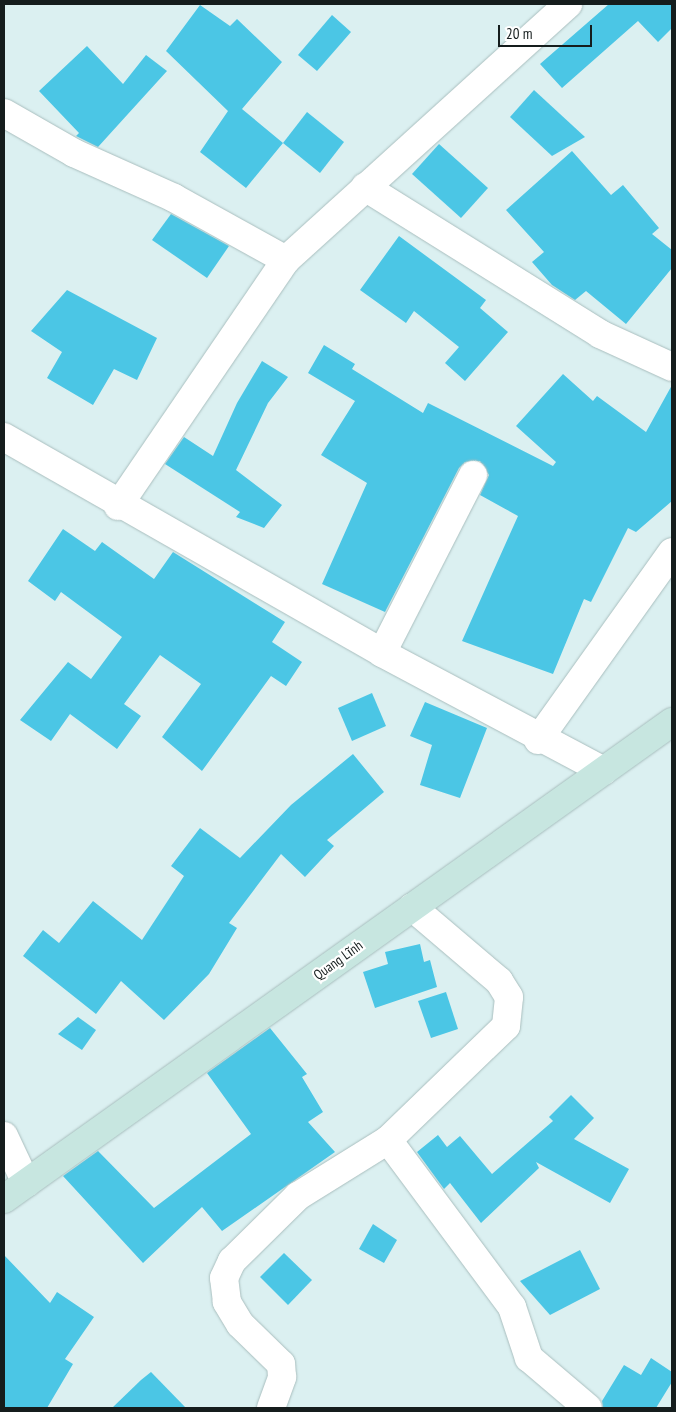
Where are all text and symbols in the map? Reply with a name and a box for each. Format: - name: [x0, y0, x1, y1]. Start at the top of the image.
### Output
- scale bar: [501, 15, 595, 47]
- text: 20 m: [506, 24, 532, 43]
- street label: Quang Lĩnh: [310, 937, 366, 983]

